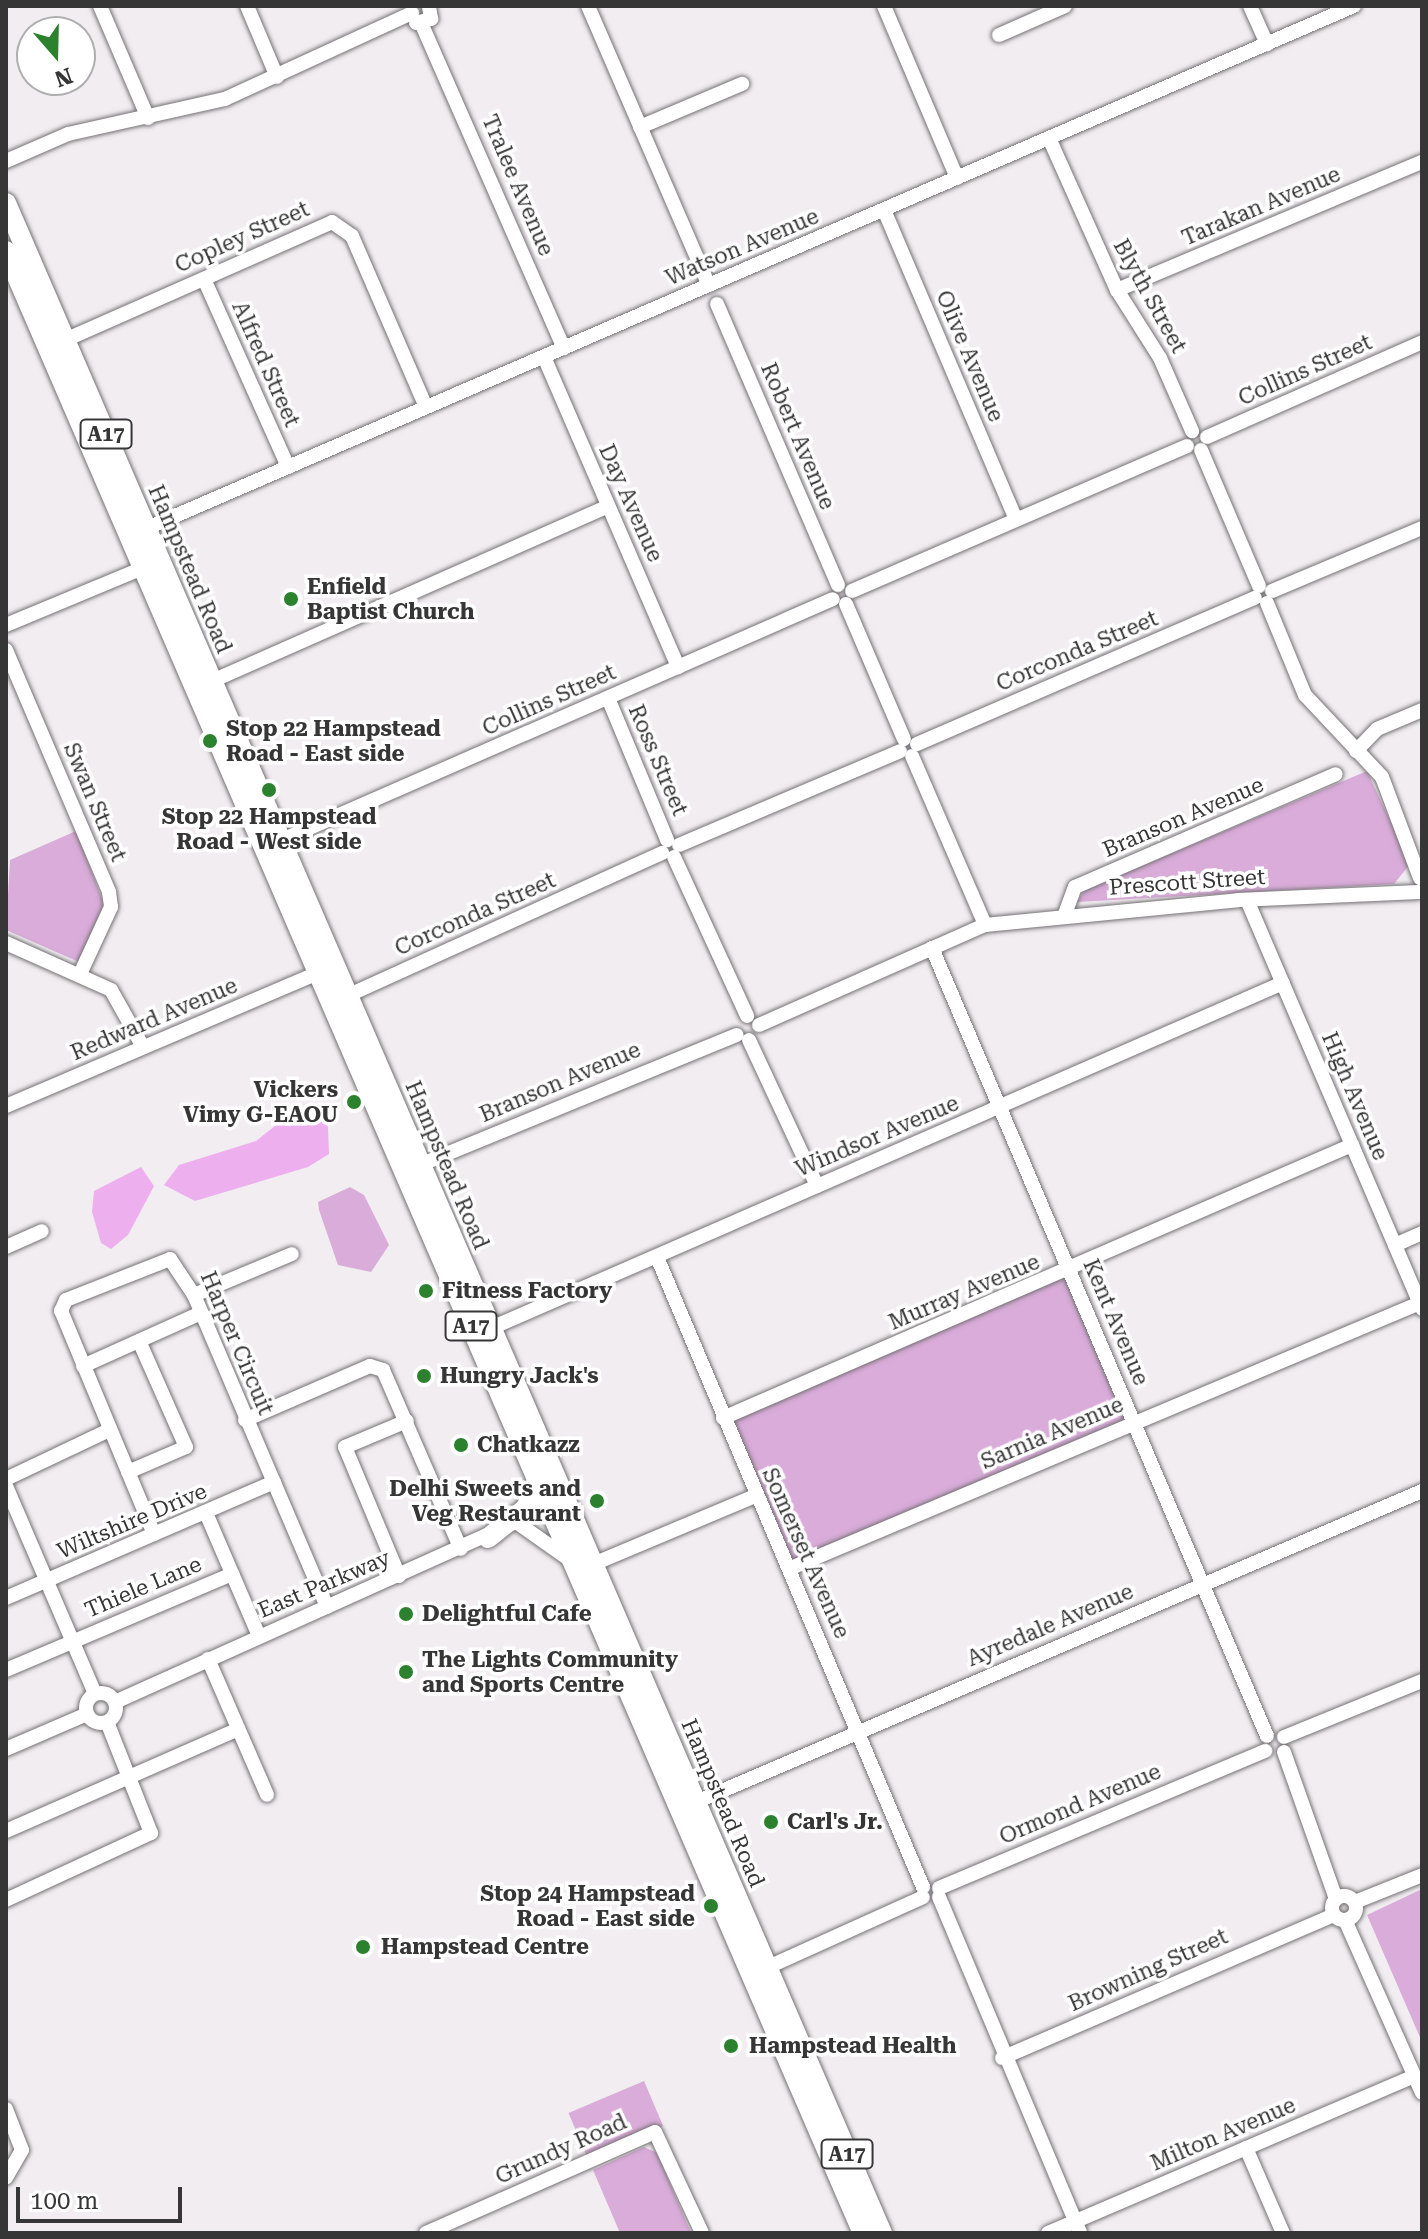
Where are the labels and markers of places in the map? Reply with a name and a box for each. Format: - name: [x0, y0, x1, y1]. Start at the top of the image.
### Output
- place label: Enfield Baptist Church: [307, 573, 474, 624]
- marker: Enfield Baptist Church: [282, 590, 300, 608]
- place label: Stop 22 Hampstead Road - East side: [226, 715, 441, 766]
- marker: Stop 22 Hampstead Road - East side: [201, 732, 219, 750]
- marker: Stop 22 Hampstead Road - West side: [260, 781, 278, 799]
- place label: Stop 22 Hampstead Road - West side: [162, 803, 376, 854]
- place label: Vickers Vimy G-EAOU: [183, 1076, 338, 1128]
- marker: Vickers Vimy G-EAOU: [345, 1093, 363, 1111]
- place label: Fitness Factory: [442, 1278, 612, 1304]
- marker: Fitness Factory: [417, 1282, 435, 1300]
- place label: Hungry Jack's: [440, 1363, 599, 1389]
- marker: Hungry Jack's: [415, 1367, 433, 1385]
- place label: Chatkazz: [477, 1432, 580, 1458]
- marker: Chatkazz: [452, 1436, 470, 1454]
- place label: Delhi Sweets and Veg Restaurant: [389, 1475, 581, 1526]
- marker: Delhi Sweets and Veg Restaurant: [588, 1492, 606, 1510]
- place label: Delightful Cafe: [422, 1601, 592, 1627]
- marker: Delightful Cafe: [397, 1605, 415, 1623]
- place label: The Lights Community and Sports Centre: [422, 1646, 678, 1698]
- marker: The Lights Community and Sports Centre: [397, 1663, 415, 1681]
- place label: Carl's Jr.: [787, 1809, 883, 1835]
- marker: Carl's Jr.: [762, 1813, 780, 1831]
- place label: Stop 24 Hampstead Road - East side: [480, 1880, 695, 1932]
- marker: Stop 24 Hampstead Road - East side: [702, 1897, 720, 1915]
- place label: Hampstead Centre: [381, 1934, 589, 1960]
- marker: Hampstead Centre: [352, 1936, 374, 1958]
- place label: Hampstead Health: [749, 2033, 956, 2059]
- marker: Hampstead Health: [720, 2035, 742, 2057]

